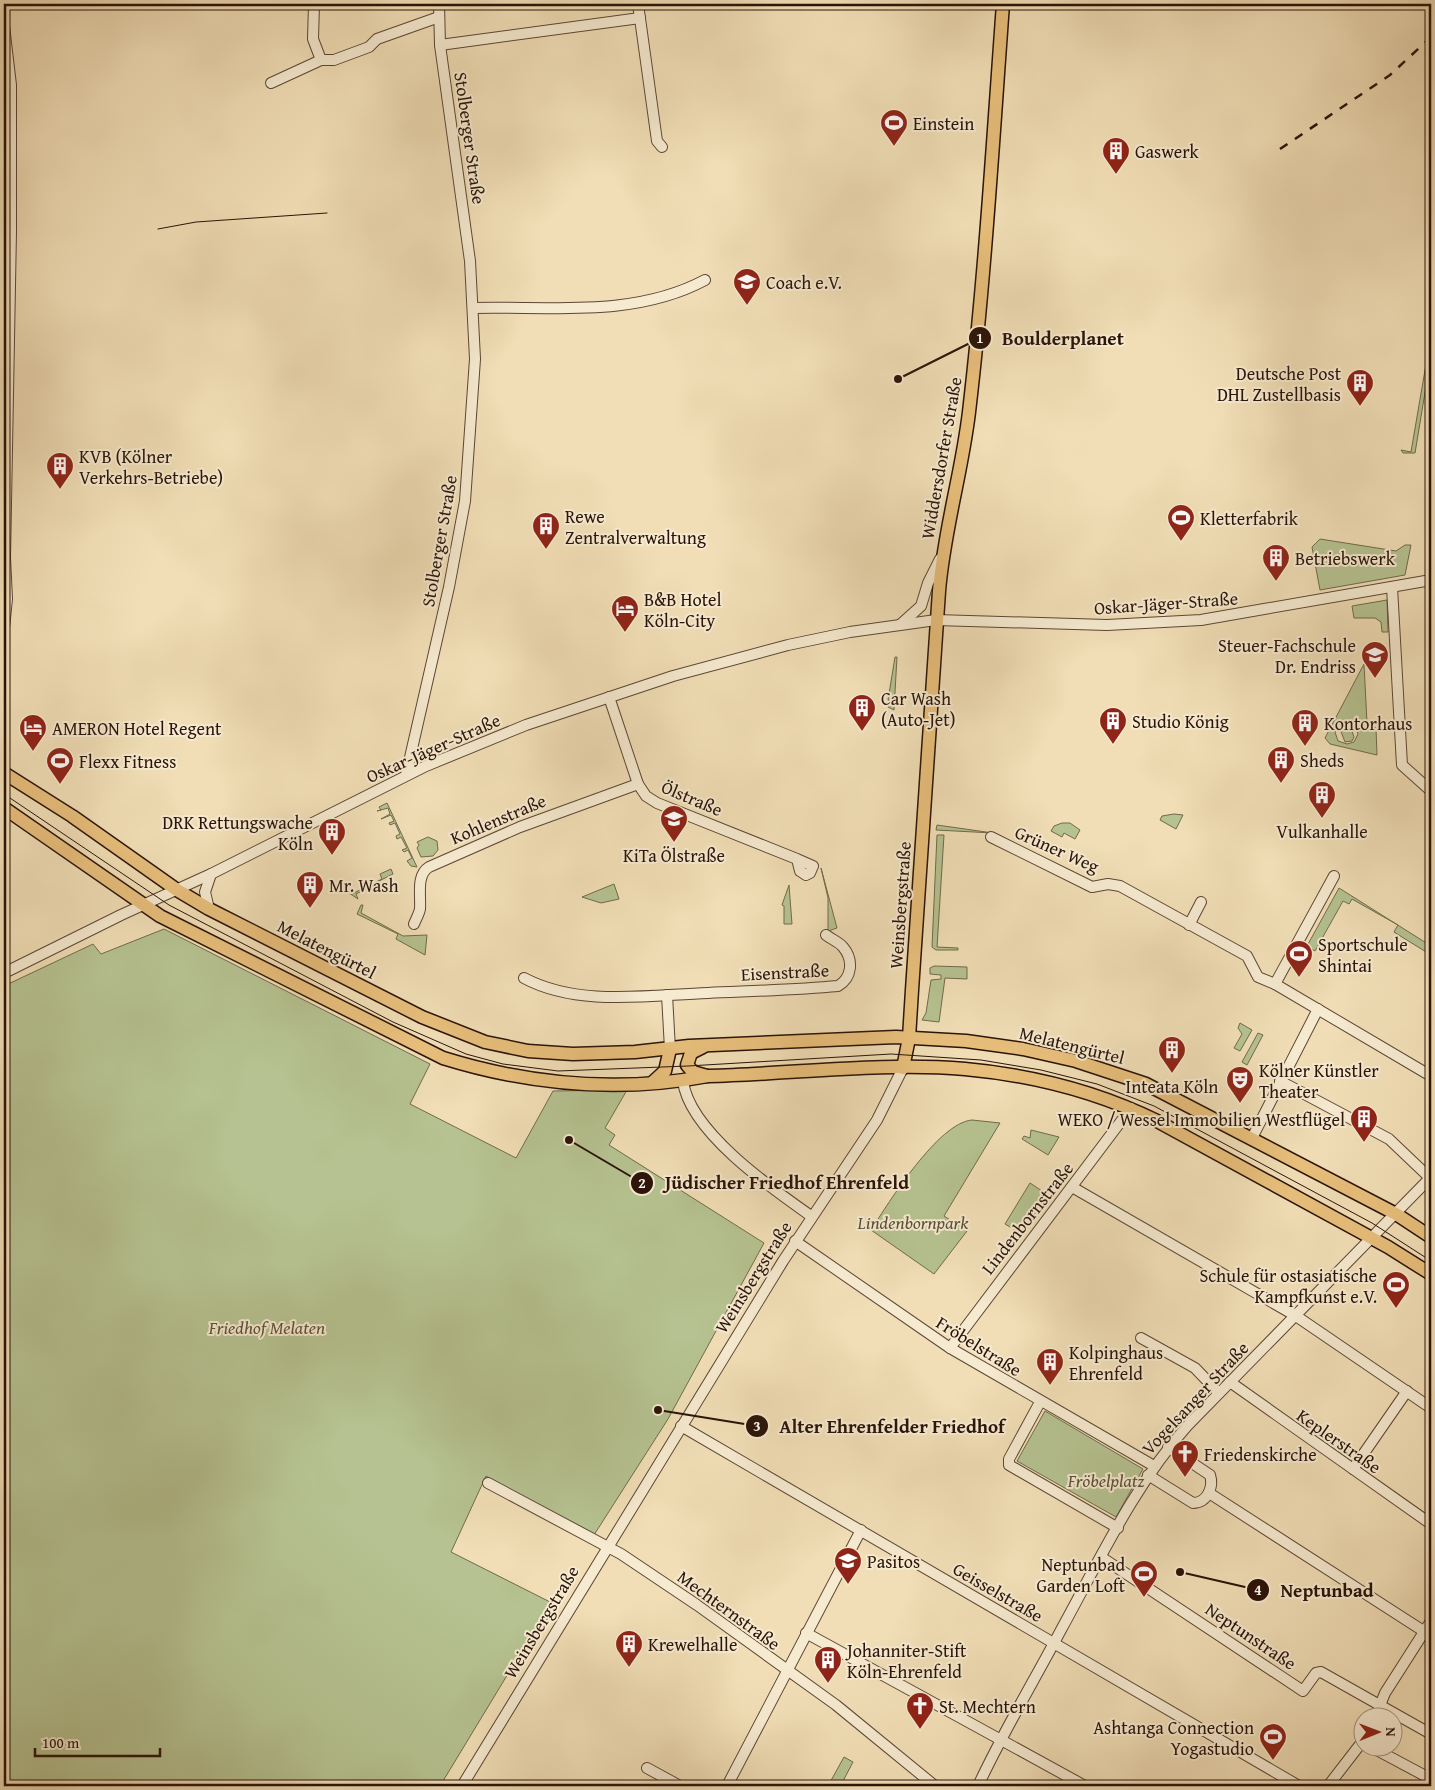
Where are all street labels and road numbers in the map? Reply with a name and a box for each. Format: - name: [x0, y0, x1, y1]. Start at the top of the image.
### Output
- street label: Stolberger Straße: [447, 70, 493, 206]
- street label: Widdersdorfer Straße: [913, 375, 969, 541]
- street label: Stolberger Straße: [414, 473, 464, 609]
- street label: Oskar-Jäger-Straße: [1093, 584, 1239, 622]
- street label: Oskar-Jäger-Straße: [362, 706, 504, 790]
- street label: Ölstraße: [657, 773, 727, 823]
- street label: Kohlenstraße: [446, 787, 550, 851]
- street label: Grüner Weg: [1011, 818, 1104, 880]
- street label: Weinsbergstraße: [882, 840, 918, 970]
- street label: Melatengürtel: [273, 913, 381, 985]
- street label: Eisenstraße: [740, 956, 830, 988]
- street label: Melatengürtel: [1017, 1019, 1127, 1071]
- street label: Lindenbornstraße: [974, 1156, 1080, 1280]
- street label: Weinsbergstraße: [708, 1216, 798, 1338]
- street label: Fröbelstraße: [931, 1309, 1027, 1383]
- street label: Vogelsanger Straße: [1135, 1335, 1255, 1461]
- street label: Keplerstraße: [1291, 1402, 1387, 1480]
- street label: Geisselstraße: [948, 1555, 1048, 1629]
- street label: Weinsbergstraße: [497, 1560, 585, 1684]
- street label: Mechternstraße: [672, 1563, 786, 1657]
- street label: Neptunstraße: [1200, 1596, 1302, 1676]

